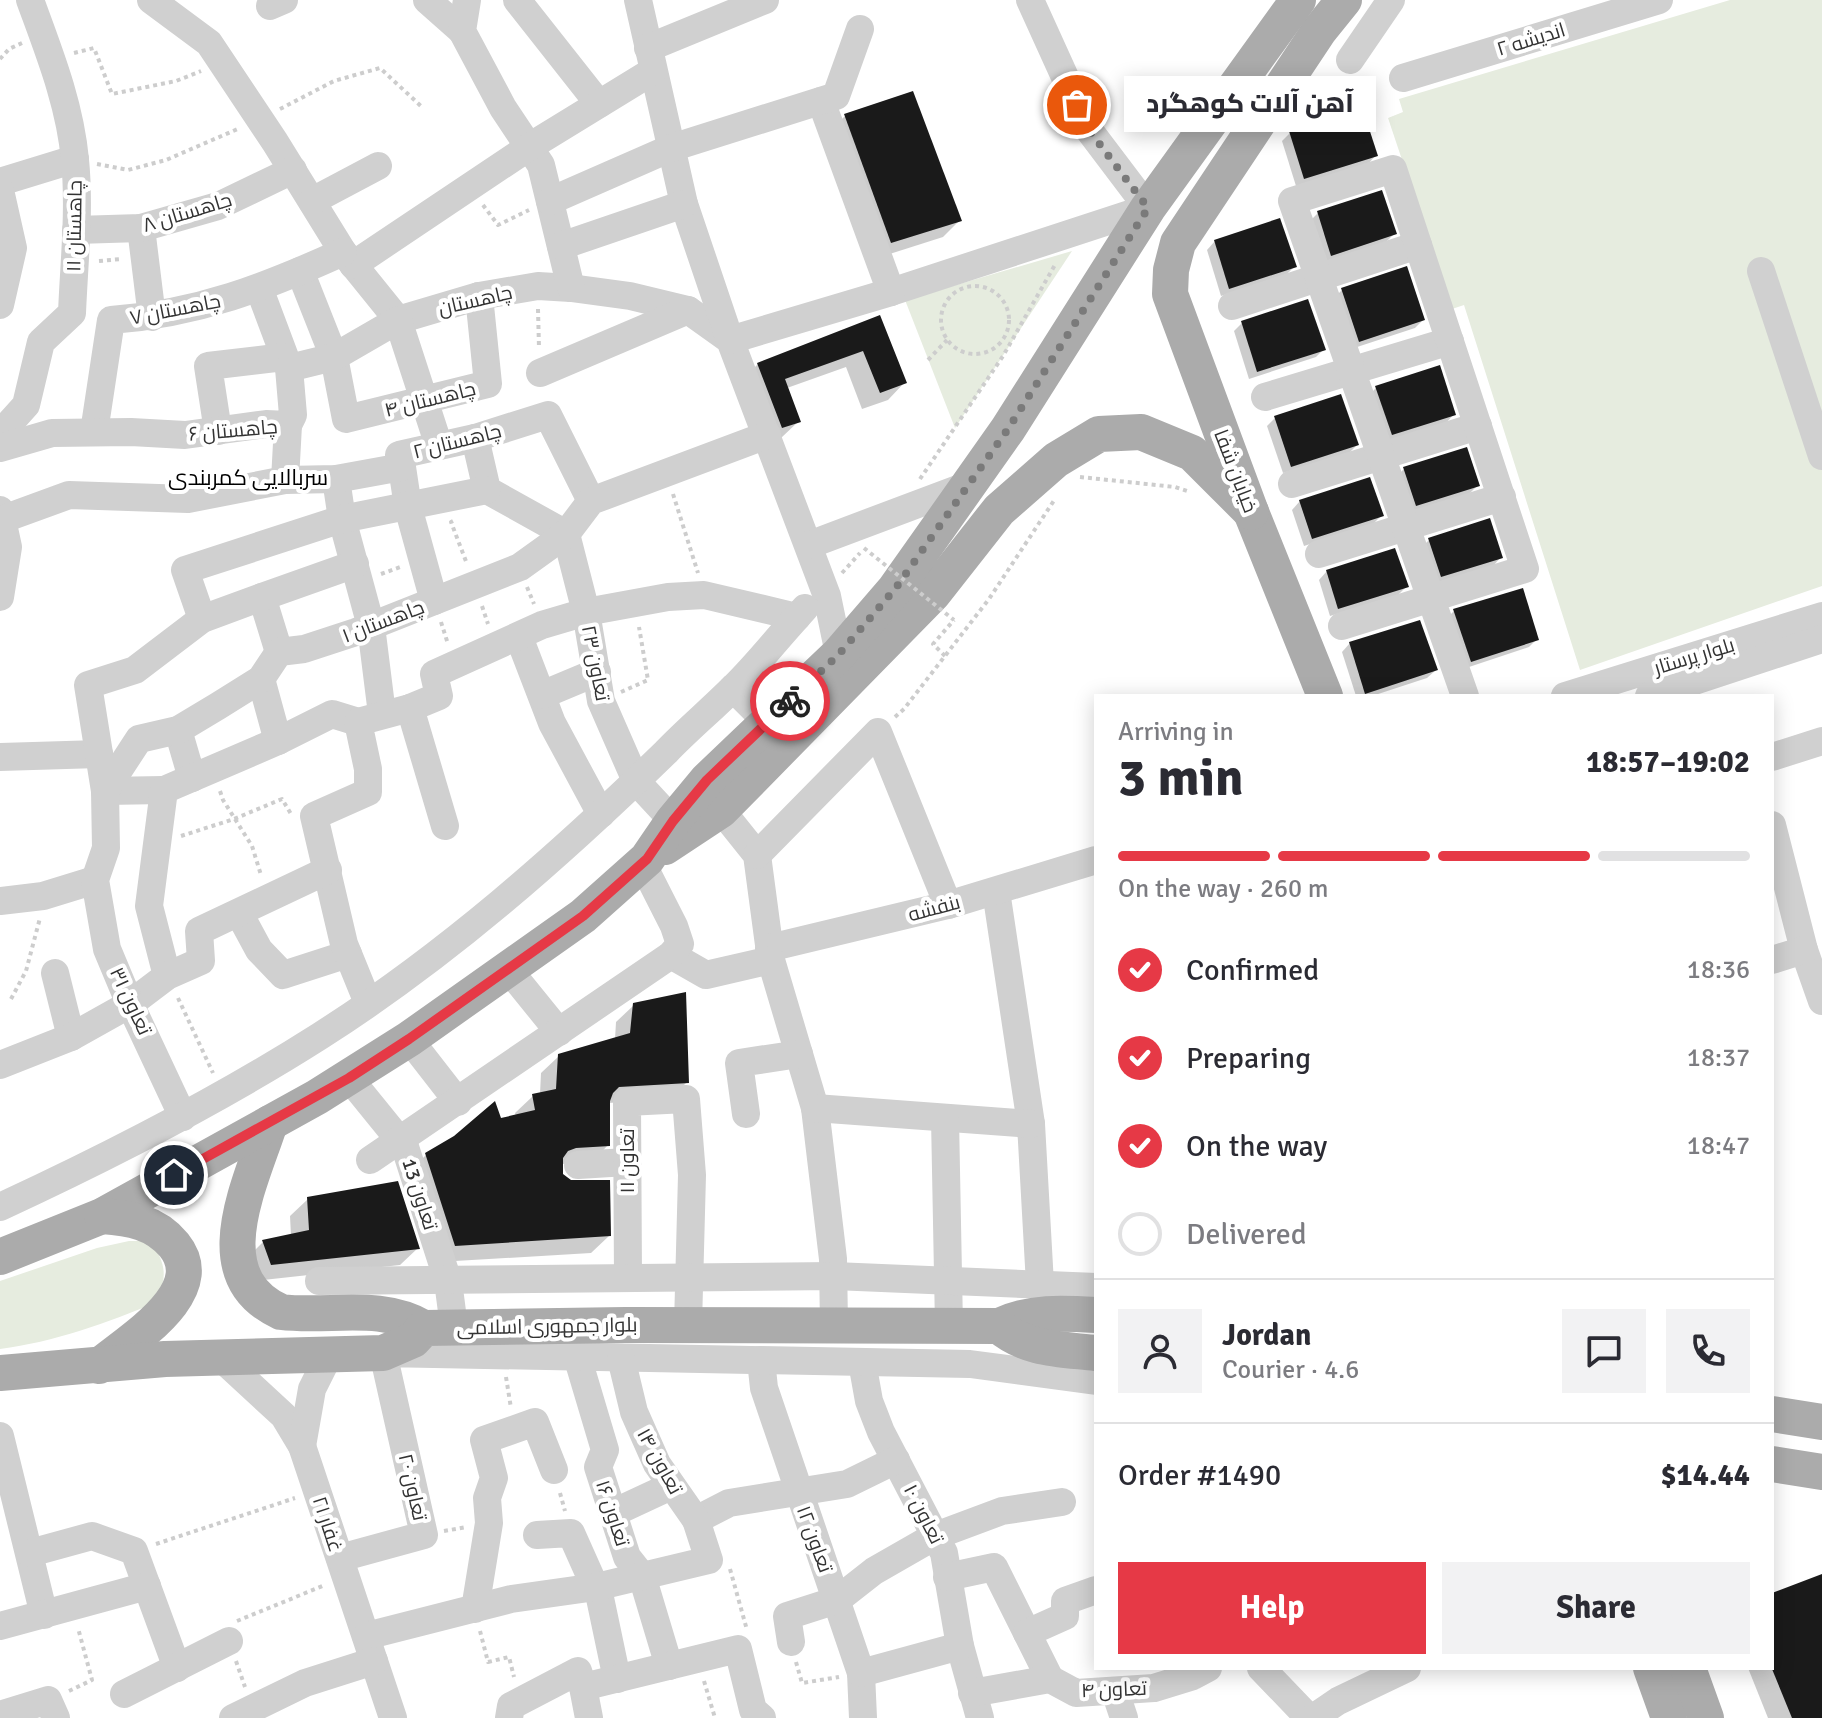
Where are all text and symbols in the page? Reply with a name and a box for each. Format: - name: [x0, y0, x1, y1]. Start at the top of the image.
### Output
- street label: اندیشه ۲: [1494, 17, 1568, 62]
- pin: [1043, 71, 1111, 139]
- callout: آهن آلات کوهگرد: [1125, 77, 1377, 133]
- icon: bag: [1055, 83, 1099, 127]
- text: آهن آلات کوهگرد: [1146, 88, 1354, 120]
- street label: چاهستان ۱۱: [61, 180, 88, 272]
- street label: چاهستان ۸: [139, 187, 235, 238]
- street label: چاهستان: [436, 280, 515, 321]
- street label: چاهستان ۷: [128, 288, 223, 331]
- street label: چاهستان ۴: [382, 376, 478, 423]
- street label: چاهستان ۶: [188, 414, 279, 447]
- street label: چاهستان ۲: [410, 418, 504, 465]
- street label: خیابان شفا: [1208, 426, 1263, 516]
- district label: سربالایی کمربندی: [168, 464, 328, 491]
- street label: چاهستان ۱: [339, 594, 428, 649]
- street label: تعاون ۲۳: [576, 623, 615, 704]
- street label: بلوار پرستار: [1650, 632, 1737, 681]
- courier: [750, 661, 830, 741]
- icon: bike: [768, 679, 812, 723]
- text: Arriving in: [1118, 716, 1234, 748]
- text: 18:57–19:02: [1586, 744, 1750, 781]
- text: 3 min: [1118, 746, 1244, 810]
- text: On the way · 260 m: [1118, 873, 1328, 905]
- street label: بنفشه: [905, 890, 963, 927]
- icon: check: [1118, 948, 1162, 992]
- text: Confirmed: [1186, 952, 1319, 989]
- text: 18:36: [1687, 954, 1750, 986]
- street label: تعاون ۳۱: [104, 963, 157, 1040]
- icon: check: [1118, 1036, 1162, 1080]
- text: Preparing: [1186, 1040, 1311, 1077]
- text: 18:37: [1687, 1042, 1750, 1074]
- icon: check: [1118, 1124, 1162, 1168]
- street label: تعاون ۱۱: [615, 1128, 640, 1193]
- text: On the way: [1186, 1128, 1327, 1165]
- text: 18:47: [1687, 1130, 1750, 1162]
- pin: [140, 1141, 208, 1209]
- icon: home: [152, 1153, 196, 1197]
- street label: تعاون 13: [396, 1155, 443, 1234]
- text: Delivered: [1186, 1216, 1307, 1253]
- button: person: [1118, 1309, 1202, 1393]
- button: chat: [1562, 1309, 1646, 1393]
- button: phone: [1666, 1309, 1750, 1393]
- street label: بلوار جمهوری اسلامی: [456, 1312, 638, 1341]
- text: Jordan: [1222, 1317, 1311, 1354]
- text: Courier · 4.6: [1222, 1354, 1359, 1386]
- street label: تعاون ۱۴: [631, 1424, 688, 1499]
- street label: تعاون ۲۰: [393, 1451, 433, 1524]
- text: Order #1490: [1118, 1457, 1281, 1494]
- text: $14.44: [1660, 1457, 1750, 1494]
- street label: تعاون ۱۶: [590, 1477, 635, 1550]
- street label: تعاون ۱۰: [898, 1480, 949, 1549]
- street label: غفار ۲۱: [307, 1493, 348, 1555]
- street label: تعاون ۱۲: [791, 1502, 838, 1577]
- button: Help: [1118, 1562, 1426, 1654]
- button: Share: [1442, 1562, 1750, 1654]
- street label: تعاون ۴: [1081, 1676, 1148, 1703]

